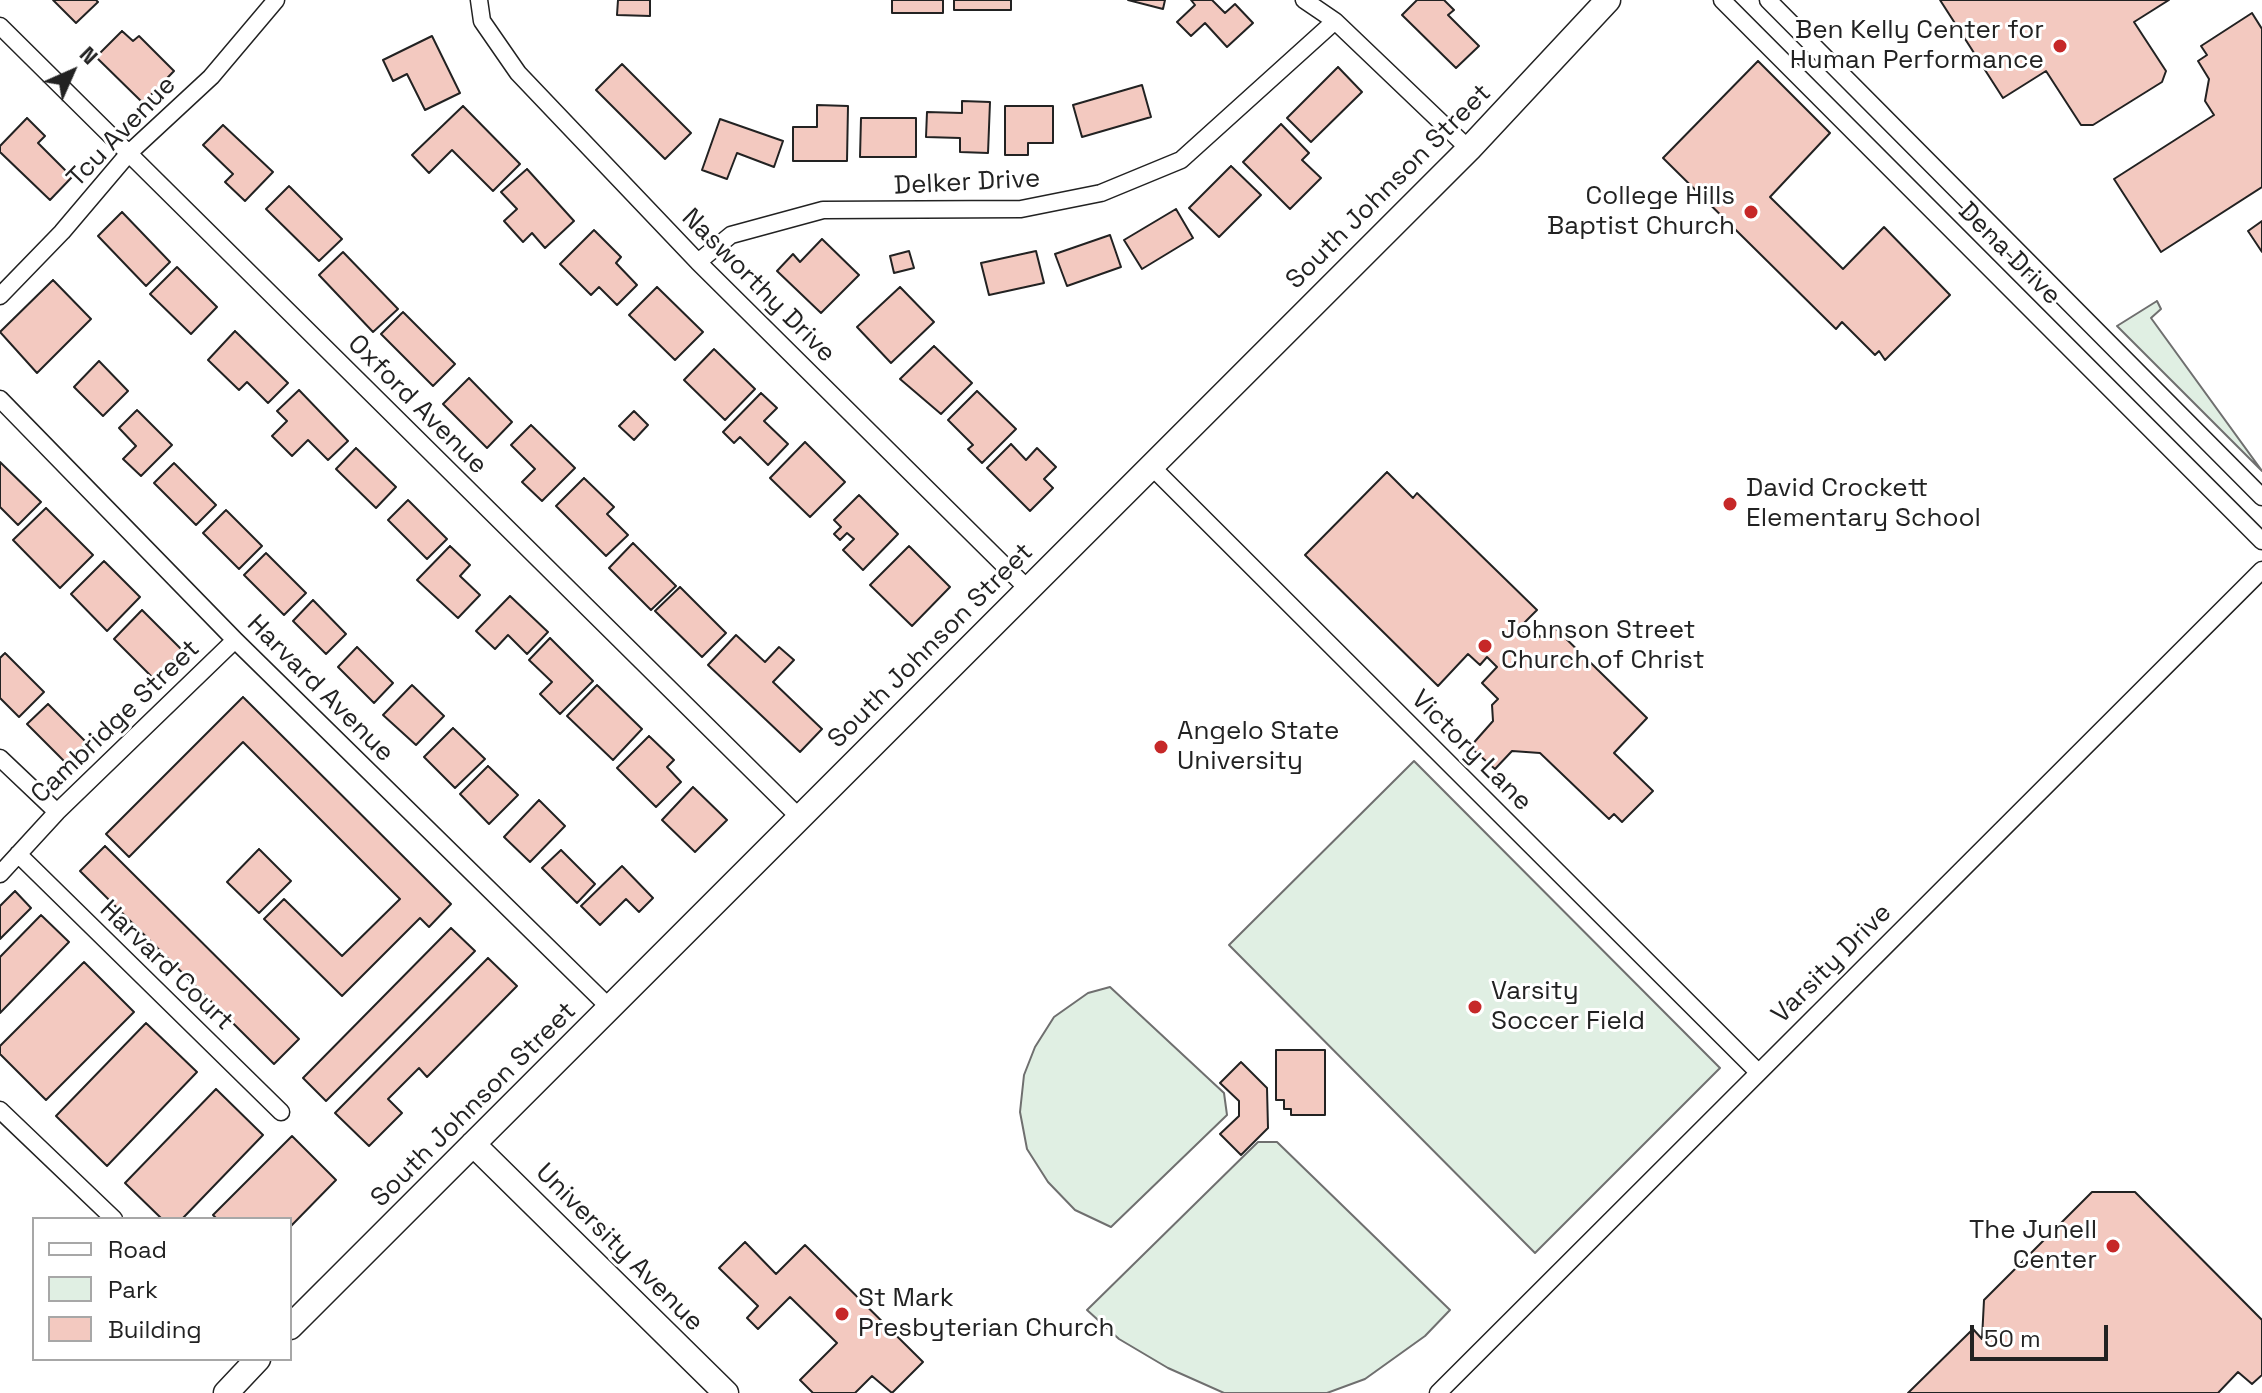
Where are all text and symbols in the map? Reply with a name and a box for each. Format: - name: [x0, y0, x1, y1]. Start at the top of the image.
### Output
- place label: Ben Kelly Center for Human Performance: [1790, 15, 2044, 76]
- north arrow: [32, 32, 112, 112]
- marker: Ben Kelly Center for Human Performance: [2051, 37, 2069, 55]
- text: N: [74, 40, 104, 70]
- street label: Tcu Avenue: [61, 70, 183, 194]
- street label: South Johnson Street: [1280, 78, 1498, 296]
- street label: Delker Drive: [893, 164, 1041, 202]
- place label: College Hills Baptist Church: [1547, 181, 1735, 242]
- street label: Dena Drive: [1951, 196, 2067, 312]
- street label: Nasworthy Drive: [675, 203, 841, 369]
- marker: College Hills Baptist Church: [1742, 203, 1760, 221]
- street label: Oxford Avenue: [341, 329, 493, 481]
- place label: David Crockett Elementary School: [1746, 473, 1981, 534]
- marker: David Crockett Elementary School: [1721, 495, 1739, 513]
- street label: South Johnson Street: [822, 537, 1040, 755]
- street label: Harvard Avenue: [240, 609, 400, 769]
- place label: Johnson Street Church of Christ: [1501, 615, 1705, 676]
- street label: Cambridge Street: [25, 634, 207, 810]
- marker: Johnson Street Church of Christ: [1476, 637, 1494, 655]
- street label: Victory Lane: [1404, 684, 1538, 818]
- place label: Angelo State University: [1177, 716, 1339, 778]
- marker: Angelo State University: [1152, 738, 1170, 756]
- street label: Harvard Court: [93, 894, 239, 1038]
- street label: Varsity Drive: [1766, 898, 1898, 1030]
- place label: Varsity Soccer Field: [1491, 976, 1645, 1038]
- street label: South Johnson Street: [365, 996, 583, 1214]
- marker: Varsity Soccer Field: [1466, 998, 1484, 1016]
- street label: University Avenue: [529, 1158, 709, 1338]
- place label: The Junell Center: [1969, 1215, 2097, 1276]
- legend: [32, 1217, 292, 1361]
- text: Road: [108, 1234, 167, 1265]
- marker: The Junell Center: [2104, 1237, 2122, 1255]
- text: Park: [108, 1274, 158, 1305]
- place label: St Mark Presbyterian Church: [858, 1283, 1114, 1344]
- marker: St Mark Presbyterian Church: [833, 1305, 851, 1323]
- scale bar: [1974, 1309, 2112, 1359]
- text: Building: [108, 1314, 202, 1345]
- text: 50 m: [1984, 1323, 2041, 1354]

